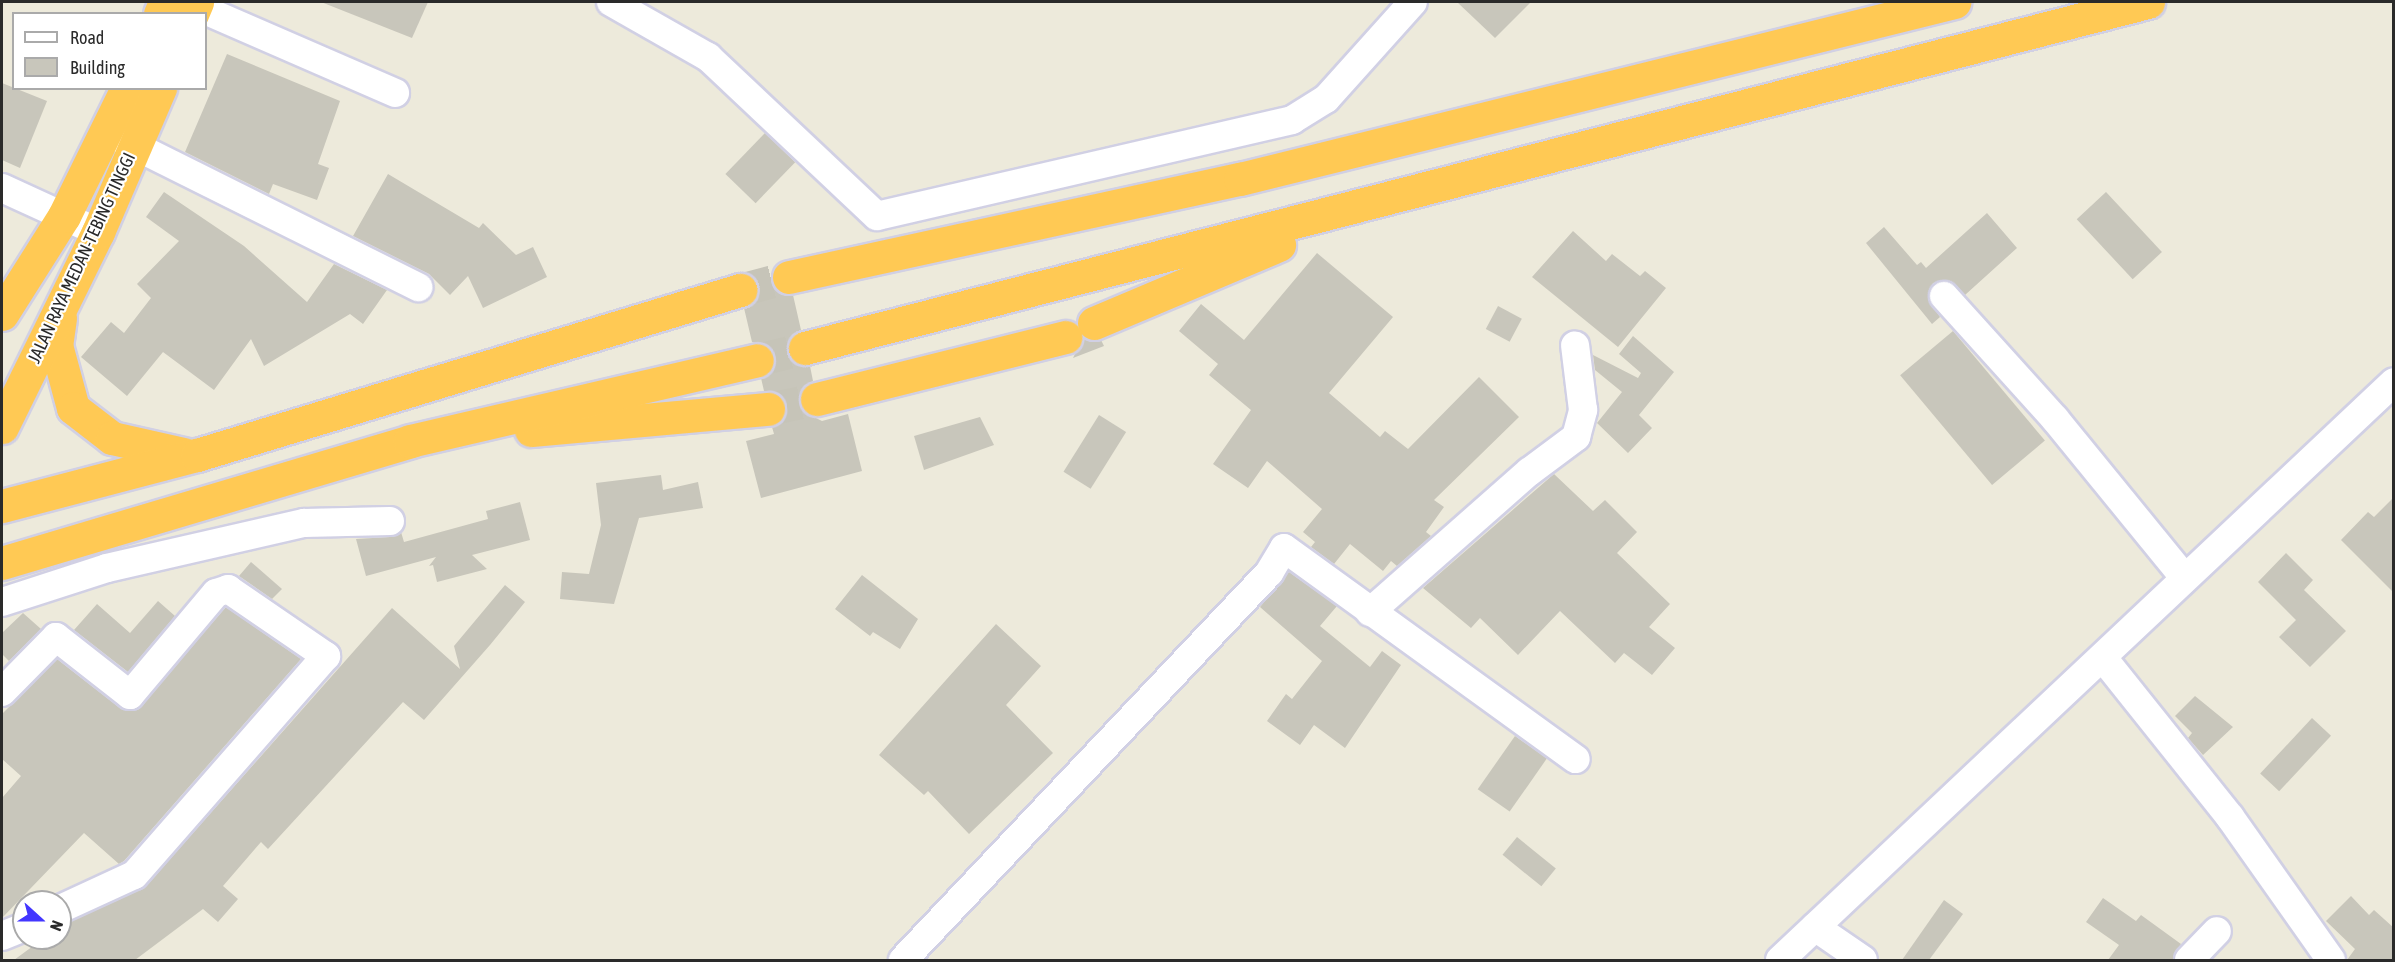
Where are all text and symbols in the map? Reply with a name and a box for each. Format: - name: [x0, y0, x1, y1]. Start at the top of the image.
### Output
- legend: [12, 12, 207, 90]
- text: Road: [70, 27, 104, 48]
- text: Building: [70, 57, 125, 78]
- street label: JALAN RAYA MEDAN-TEBING TINGGI: [24, 149, 140, 367]
- north arrow: [12, 890, 72, 950]
- text: N: [47, 918, 67, 933]

